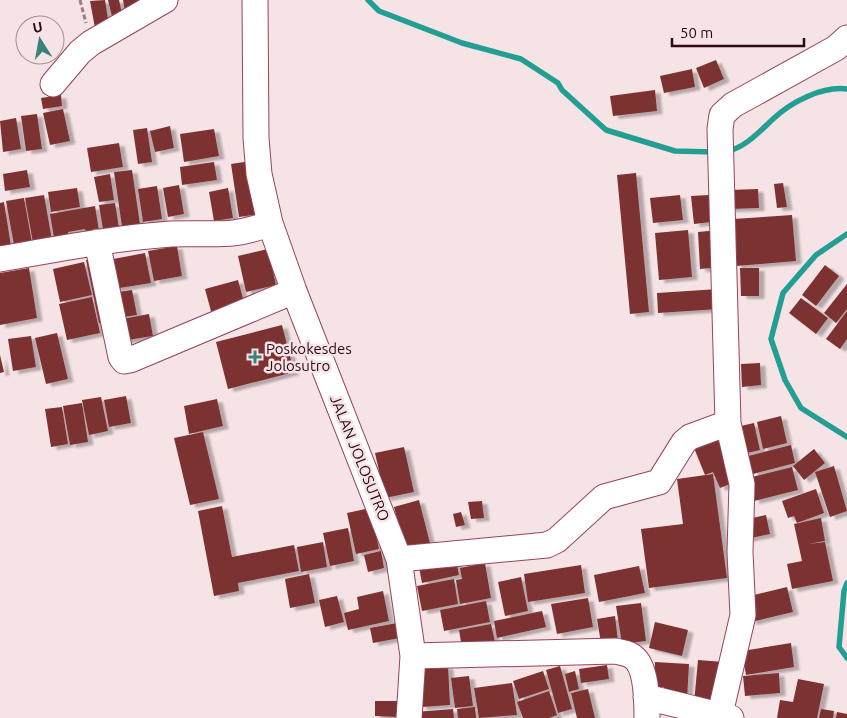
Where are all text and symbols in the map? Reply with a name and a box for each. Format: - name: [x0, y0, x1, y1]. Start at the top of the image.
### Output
- north arrow: [15, 15, 65, 65]
- scale bar: [672, 15, 804, 47]
- text: U: [31, 18, 44, 36]
- text: 50 m: [680, 24, 713, 41]
- place label: Poskokesdes Jolosutro: [266, 340, 352, 374]
- marker: Poskokesdes Jolosutro: [248, 350, 262, 364]
- street label: JALAN JOLOSUTRO: [327, 393, 393, 523]

